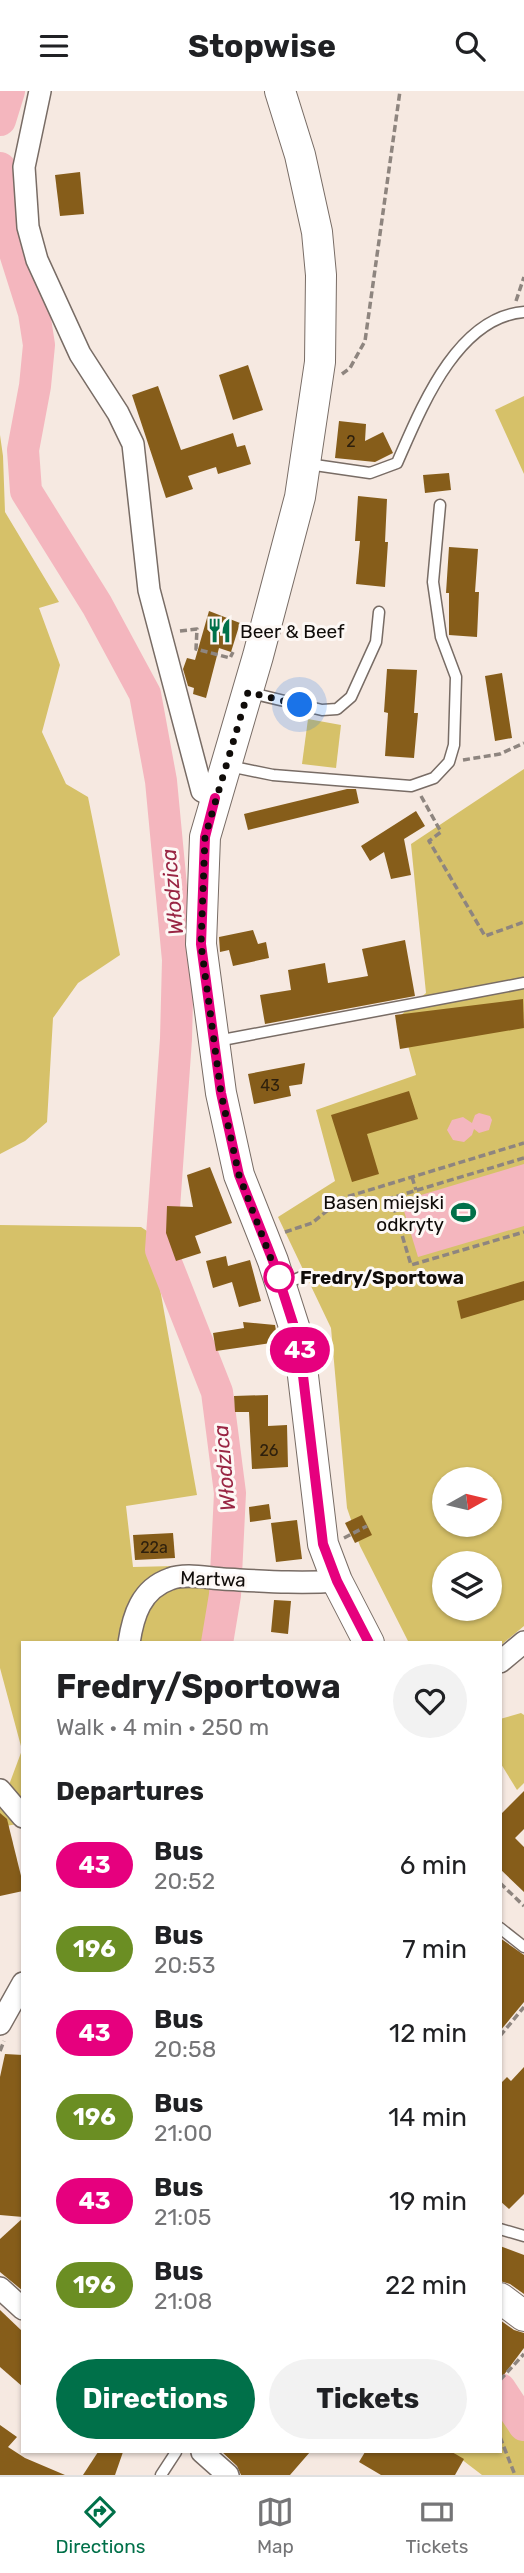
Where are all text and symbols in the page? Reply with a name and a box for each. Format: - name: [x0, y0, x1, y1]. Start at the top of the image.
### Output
- icon: menu: [35, 27, 73, 65]
- text: Stopwise: [188, 27, 336, 65]
- icon: search: [451, 27, 489, 65]
- house number: 2: [346, 432, 356, 451]
- restaurant icon: Beer & Beef: [206, 617, 234, 645]
- place label: Beer & Beef: [240, 620, 345, 643]
- your location: [282, 687, 317, 722]
- water label: Włodzica: [156, 848, 188, 936]
- house number: 43: [260, 1076, 280, 1095]
- place label: Basen miejski odkryty: [323, 1191, 444, 1236]
- sports icon: Basen miejski odkryty: [450, 1199, 478, 1227]
- marker: Fredry/Sportowa: [264, 1262, 294, 1292]
- place label: Fredry/Sportowa: [300, 1266, 464, 1289]
- line badge: 43: [268, 1327, 332, 1373]
- text: 43: [284, 1336, 316, 1364]
- water label: Włodzica: [208, 1424, 240, 1512]
- house number: 26: [259, 1441, 279, 1460]
- north arrow: [432, 1467, 502, 1537]
- map controls: [432, 1467, 502, 1621]
- house number: 22a: [140, 1538, 168, 1557]
- button: layers: [432, 1551, 502, 1621]
- street label: Martwa: [180, 1566, 246, 1592]
- button: heart: [393, 1664, 467, 1738]
- text: Fredry/Sportowa: [56, 1667, 341, 1706]
- text: Walk · 4 min · 250 m: [56, 1713, 269, 1741]
- text: Departures: [56, 1776, 204, 1807]
- text: Bus: [154, 1836, 203, 1867]
- text: 6 min: [400, 1850, 467, 1881]
- text: 43: [78, 1851, 111, 1879]
- text: 20:52: [154, 1867, 215, 1895]
- text: Bus: [154, 1920, 203, 1951]
- text: 7 min: [402, 1934, 467, 1965]
- text: 196: [73, 1935, 116, 1963]
- text: 20:53: [154, 1951, 215, 1979]
- text: Bus: [154, 2004, 203, 2035]
- text: 12 min: [389, 2018, 467, 2049]
- text: 43: [78, 2019, 111, 2047]
- text: 20:58: [154, 2035, 216, 2063]
- text: Bus: [154, 2088, 203, 2119]
- text: 14 min: [388, 2102, 467, 2133]
- text: 196: [73, 2103, 116, 2131]
- text: 21:00: [154, 2119, 212, 2147]
- text: Bus: [154, 2172, 203, 2203]
- text: 19 min: [389, 2186, 467, 2217]
- text: 43: [78, 2187, 111, 2215]
- text: 21:05: [154, 2203, 212, 2231]
- text: Bus: [154, 2256, 203, 2287]
- text: 22 min: [385, 2270, 467, 2301]
- text: 196: [73, 2271, 116, 2299]
- text: 21:08: [154, 2287, 212, 2315]
- button: Directions: [56, 2359, 255, 2439]
- button: Tickets: [269, 2359, 467, 2439]
- tab: Directions: [55, 2493, 145, 2558]
- tab: Map: [256, 2493, 294, 2558]
- tab: Tickets: [405, 2493, 469, 2558]

